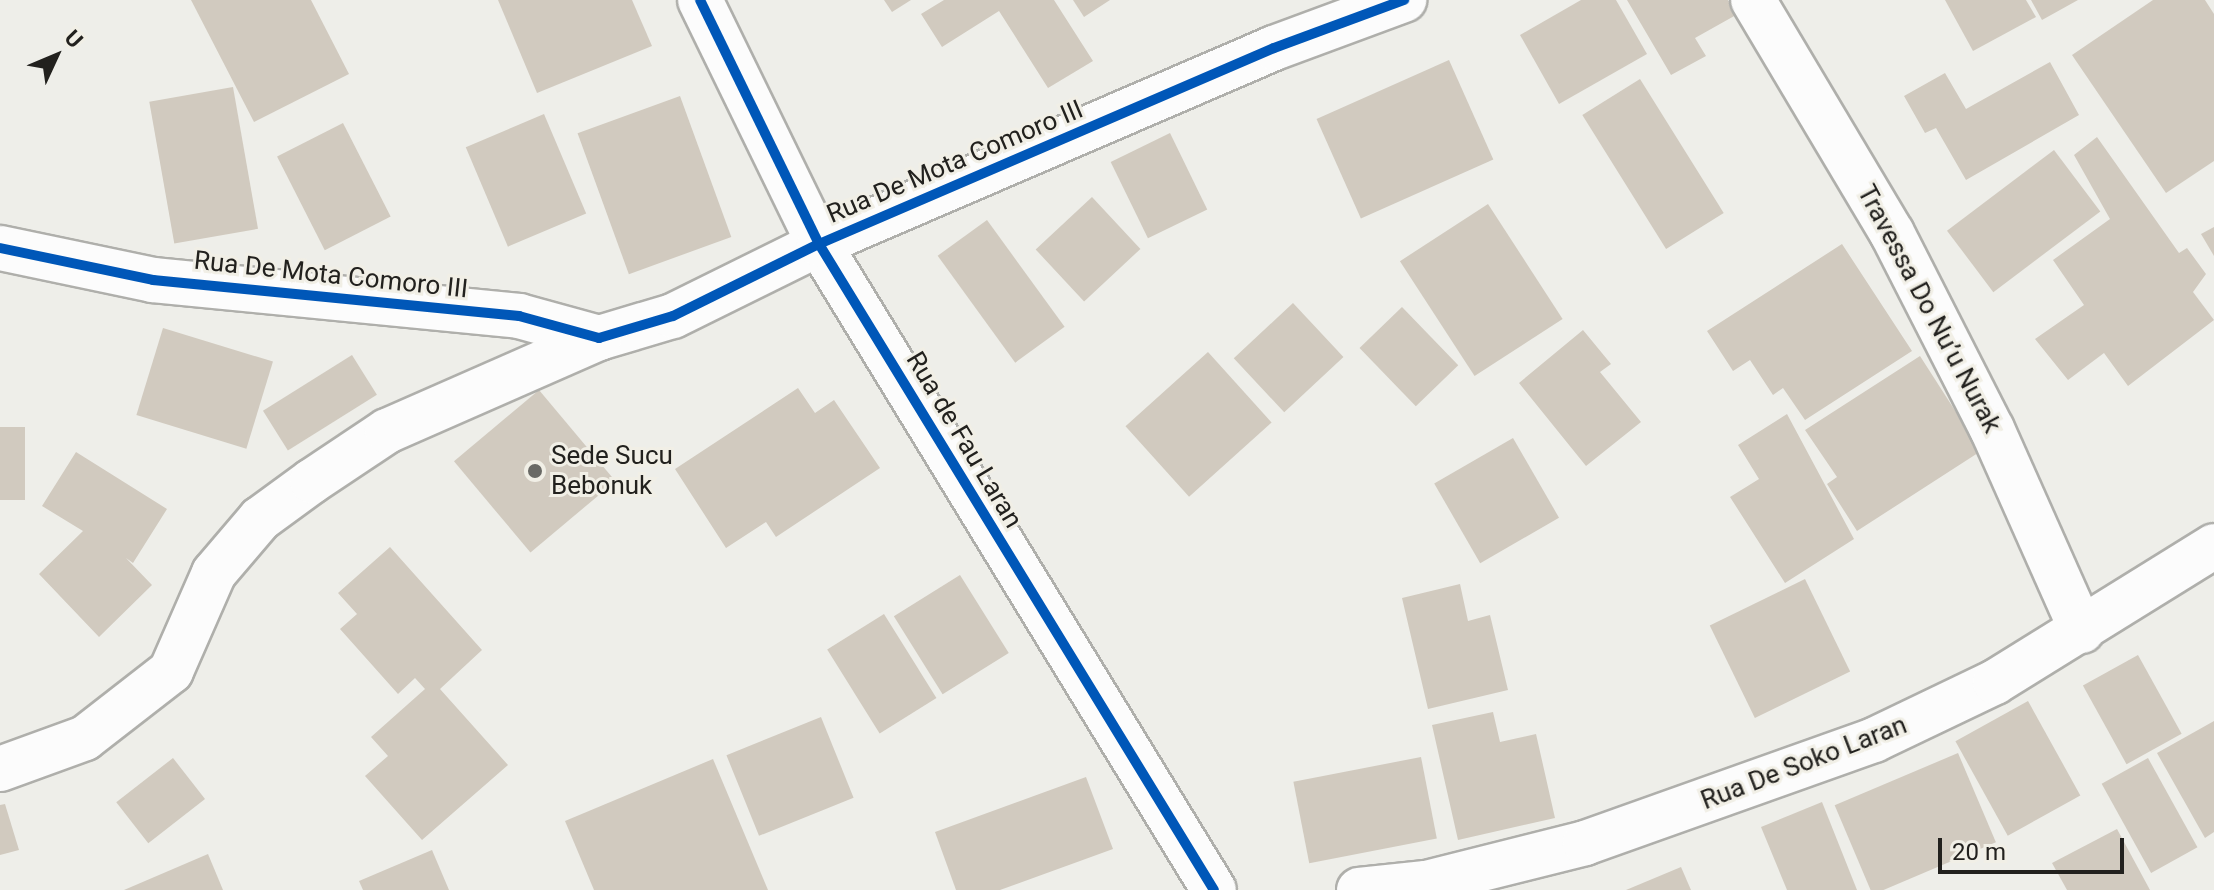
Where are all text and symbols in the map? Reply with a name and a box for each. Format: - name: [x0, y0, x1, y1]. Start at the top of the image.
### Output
- north arrow: [16, 16, 96, 96]
- text: U: [60, 25, 88, 53]
- street label: Rua De Mota Comoro III: [822, 94, 1088, 230]
- street label: Travessa Do Nu’u Nurak: [1850, 180, 2008, 438]
- street label: Rua De Mota Comoro III: [192, 245, 470, 305]
- street label: Rua de Fau Laran: [899, 346, 1029, 534]
- place label: Sede Sucu Bebonuk: [551, 440, 673, 502]
- marker: Sede Sucu Bebonuk: [526, 462, 544, 480]
- street label: Rua De Soko Laran: [1697, 709, 1911, 817]
- scale bar: [1942, 822, 2128, 872]
- text: 20 m: [1952, 838, 2006, 866]

